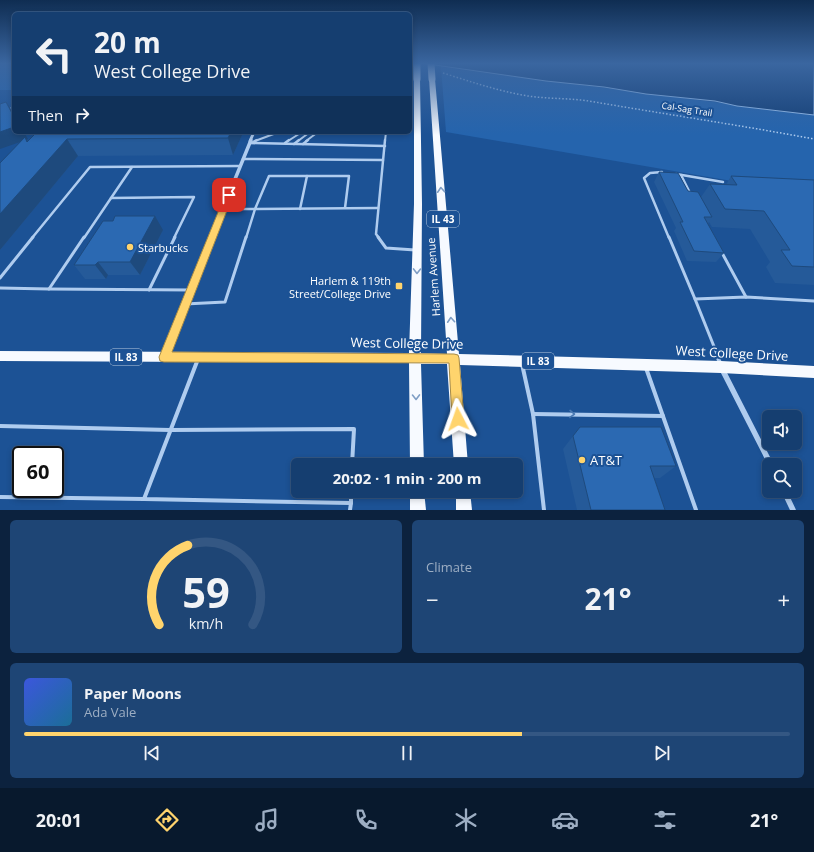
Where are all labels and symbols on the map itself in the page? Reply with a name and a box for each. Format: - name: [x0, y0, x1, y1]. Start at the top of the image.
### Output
- street label: Cal-Sag Trail: [661, 99, 713, 119]
- pin: [212, 178, 246, 212]
- one-way arrow: [436, 187, 445, 193]
- road number: IL 43: [427, 211, 459, 227]
- street label: Harlem Avenue: [423, 237, 443, 317]
- place label: Starbucks: [138, 240, 188, 255]
- marker: Starbucks: [125, 242, 135, 252]
- one-way arrow: [413, 268, 421, 274]
- place label: Harlem & 119th Street/College Drive: [289, 273, 391, 301]
- marker: Harlem & 119th Street/College Drive: [394, 281, 404, 291]
- one-way arrow: [446, 317, 455, 323]
- street label: West College Drive: [350, 333, 464, 353]
- street label: West College Drive: [675, 341, 789, 365]
- road number: IL 83: [110, 349, 142, 365]
- road number: IL 83: [522, 353, 554, 369]
- one-way arrow: [412, 394, 420, 400]
- position arrow: [437, 398, 479, 440]
- one-way arrow: [569, 410, 575, 418]
- speed limit sign: 60: [12, 446, 64, 498]
- place label: AT&T: [590, 451, 623, 469]
- marker: AT&T: [577, 455, 587, 465]

